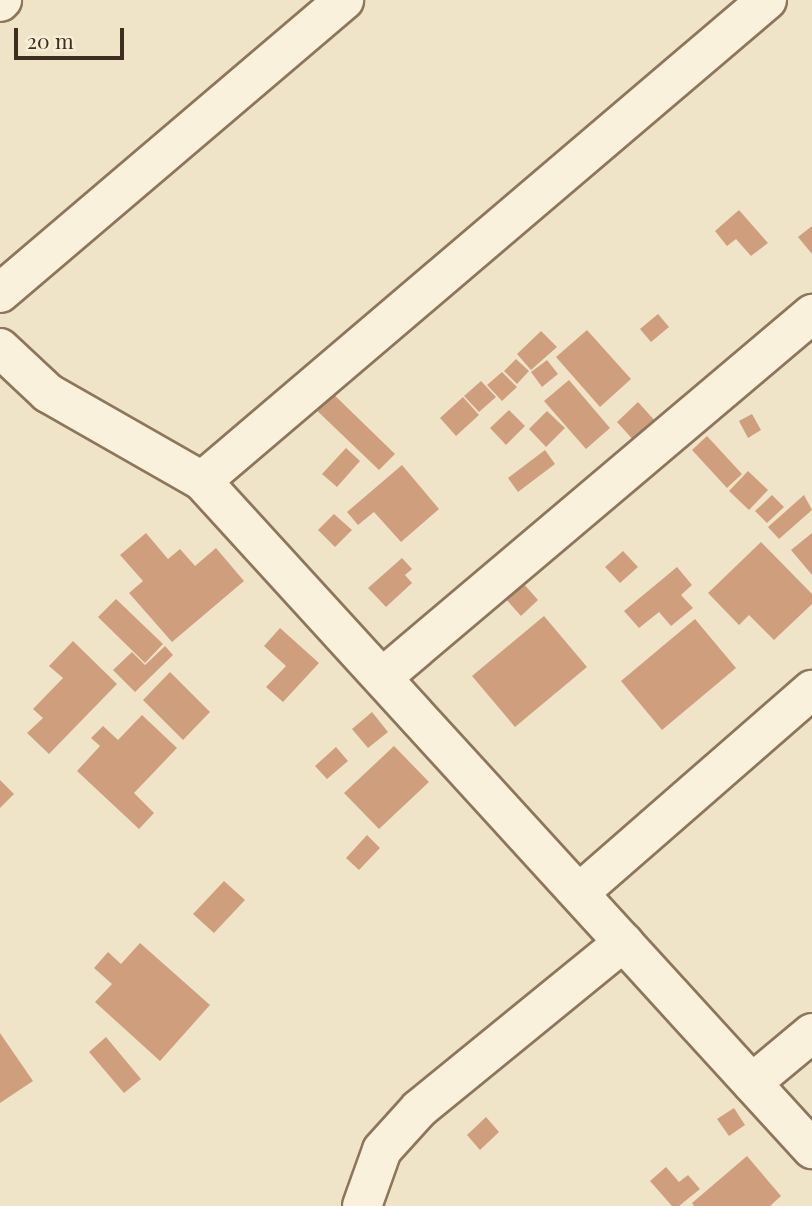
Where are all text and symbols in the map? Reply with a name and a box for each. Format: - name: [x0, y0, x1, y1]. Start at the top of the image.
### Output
- scale bar: [18, 14, 128, 58]
- text: 20 m: [27, 26, 74, 54]

